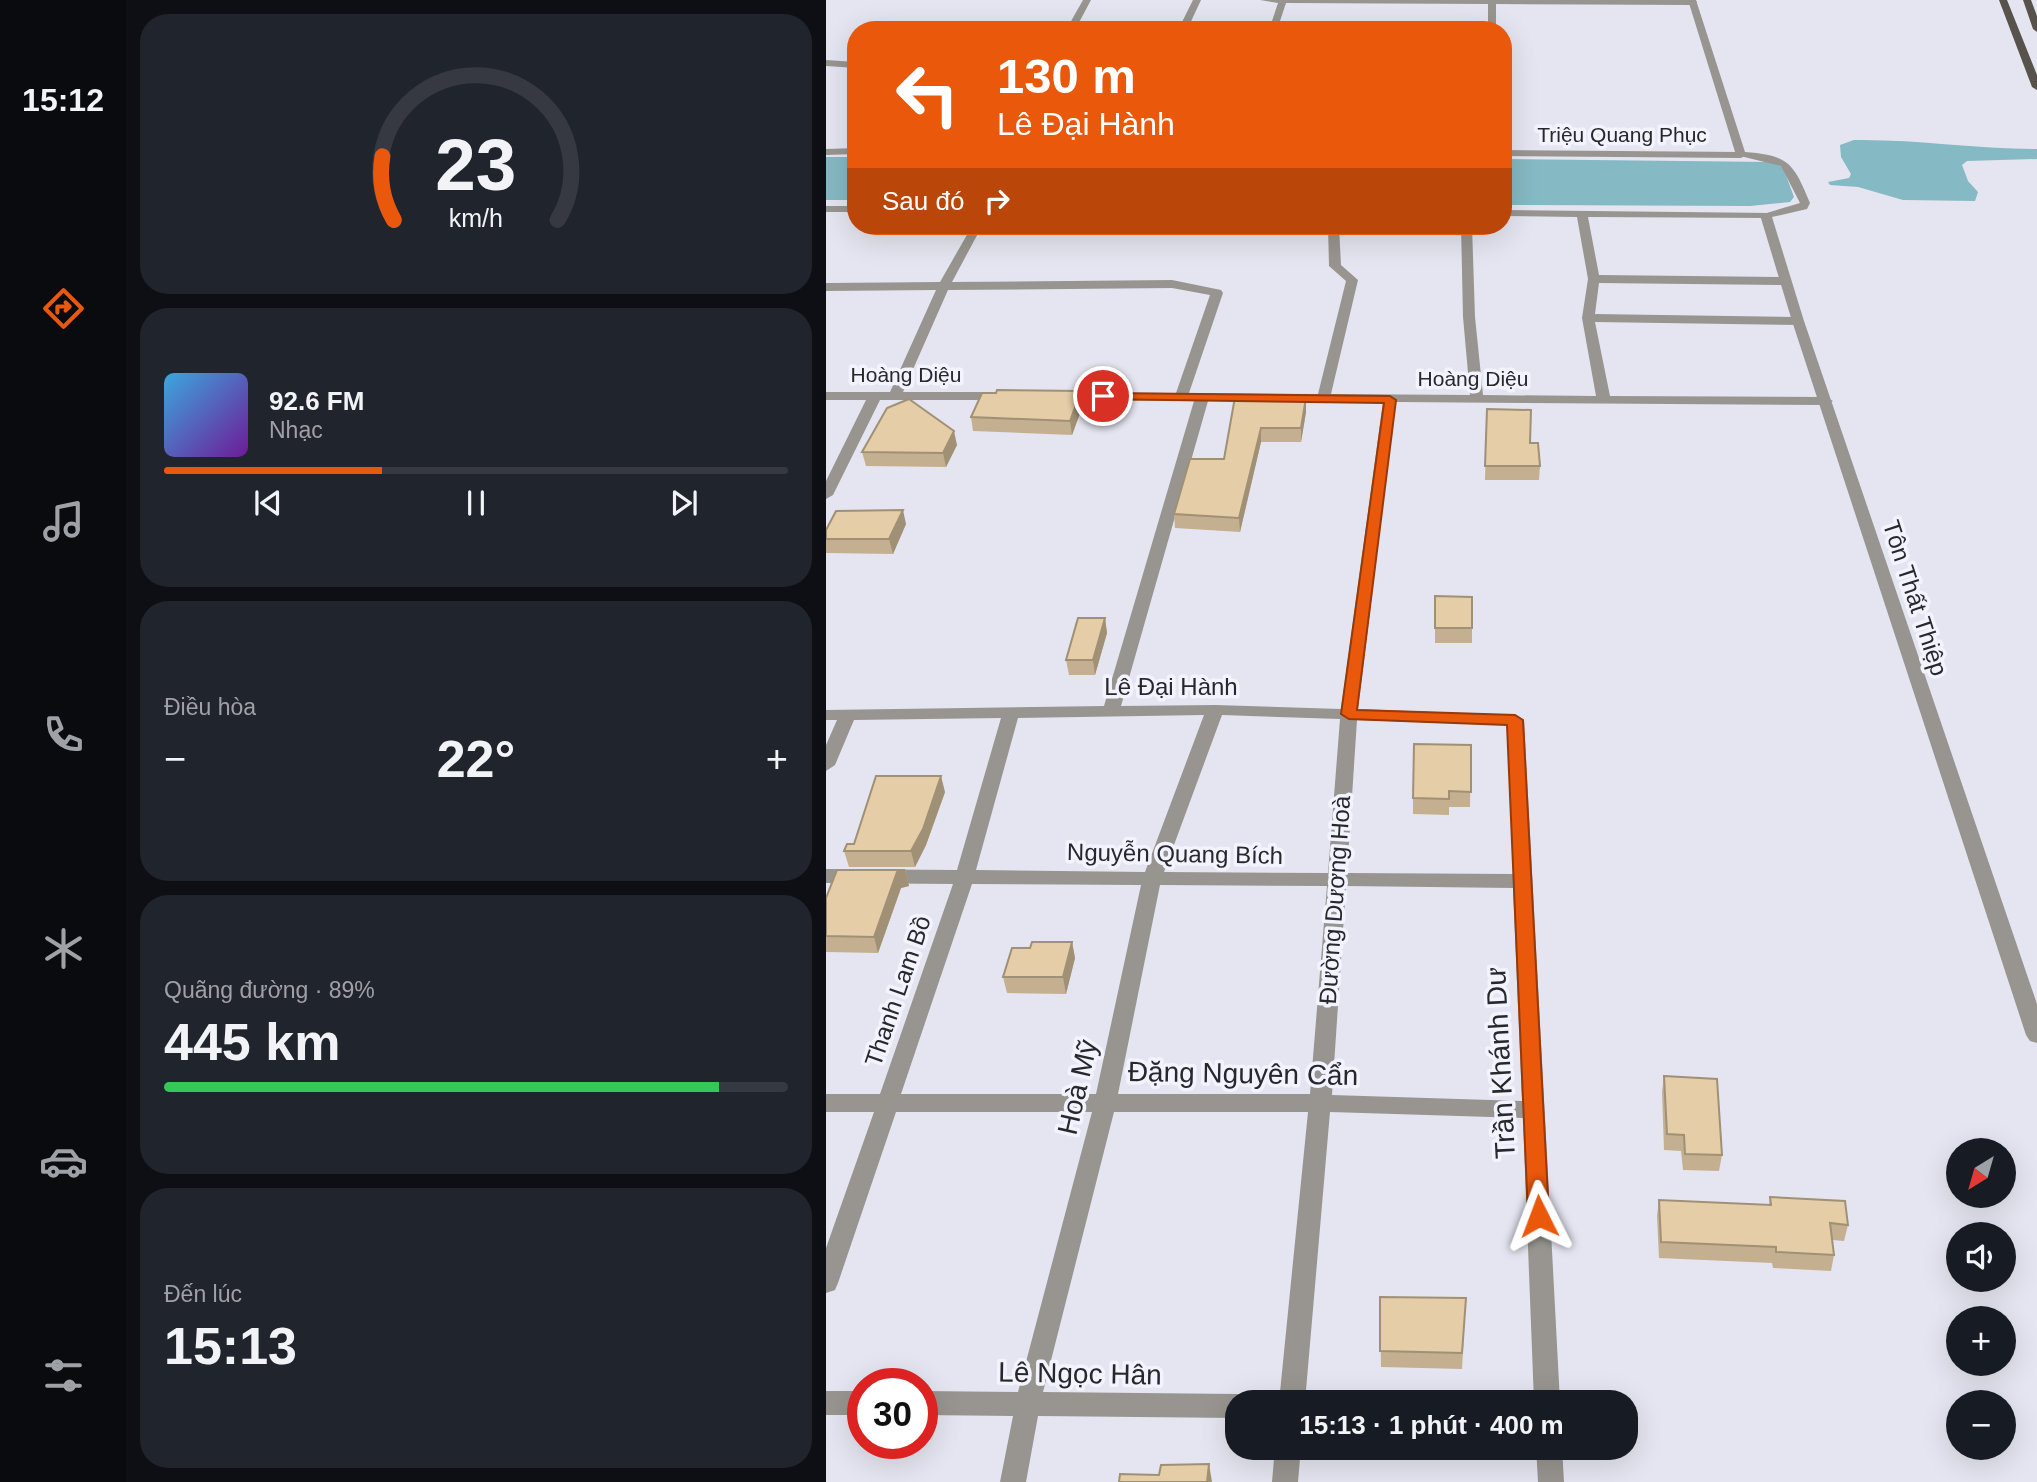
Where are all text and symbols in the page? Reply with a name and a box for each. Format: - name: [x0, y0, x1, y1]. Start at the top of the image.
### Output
- icon: left: [882, 49, 973, 140]
- text: 130 m: [997, 49, 1136, 103]
- text: 15:12: [22, 82, 104, 118]
- text: Lê Đại Hành: [997, 106, 1175, 142]
- street label: Triệu Quang Phục: [1537, 123, 1707, 146]
- text: 23: [436, 124, 516, 205]
- icon: right: [978, 182, 1016, 220]
- text: Sau đó: [882, 186, 964, 216]
- text: km/h: [449, 204, 503, 232]
- icon: directions: [39, 284, 88, 333]
- street label: Hoàng Diệu: [851, 363, 961, 386]
- pin: [1073, 366, 1133, 426]
- street label: Hoàng Diệu: [1418, 367, 1528, 390]
- icon: arrive: [1084, 377, 1122, 415]
- text: 92.6 FM: [269, 386, 364, 416]
- text: Nhạc: [269, 417, 323, 443]
- icon: previous: [249, 484, 287, 522]
- icon: pause: [457, 484, 495, 522]
- icon: next: [665, 484, 703, 522]
- icon: music: [39, 497, 88, 546]
- street label: Tôn Thất Thiệp: [1878, 517, 1953, 679]
- street label: Lê Đại Hành: [1104, 673, 1238, 700]
- text: Điều hòa: [164, 694, 256, 720]
- icon: phone: [39, 710, 88, 759]
- text: 22°: [437, 730, 515, 788]
- text: −: [164, 738, 186, 780]
- text: +: [766, 738, 788, 780]
- street label: Đường Dương Hoà: [1314, 794, 1355, 1005]
- street label: Nguyễn Quang Bích: [1067, 838, 1283, 869]
- street label: Thanh Lam Bồ: [859, 912, 936, 1070]
- icon: climate: [39, 924, 88, 973]
- street label: Trần Khánh Dư: [1480, 966, 1521, 1160]
- text: Quãng đường · 89%: [164, 977, 375, 1003]
- text: 445 km: [164, 1013, 340, 1071]
- street label: Hoà Mỹ: [1052, 1037, 1103, 1138]
- street label: Đặng Nguyên Cẩn: [1128, 1056, 1358, 1091]
- icon: car: [39, 1137, 88, 1186]
- north arrow: [1946, 1138, 2016, 1208]
- map controls: [1946, 1138, 2016, 1460]
- position arrow: [1502, 1179, 1576, 1253]
- button: sound: [1946, 1222, 2016, 1292]
- text: Đến lúc: [164, 1281, 242, 1307]
- button: +: [1946, 1306, 2016, 1376]
- text: 15:13: [164, 1317, 297, 1375]
- icon: filters: [39, 1351, 88, 1400]
- street label: Lê Ngọc Hân: [998, 1357, 1162, 1390]
- speed limit sign: 30: [847, 1368, 938, 1459]
- button: −: [1946, 1390, 2016, 1460]
- text: 15:13 · 1 phút · 400 m: [1299, 1410, 1564, 1440]

